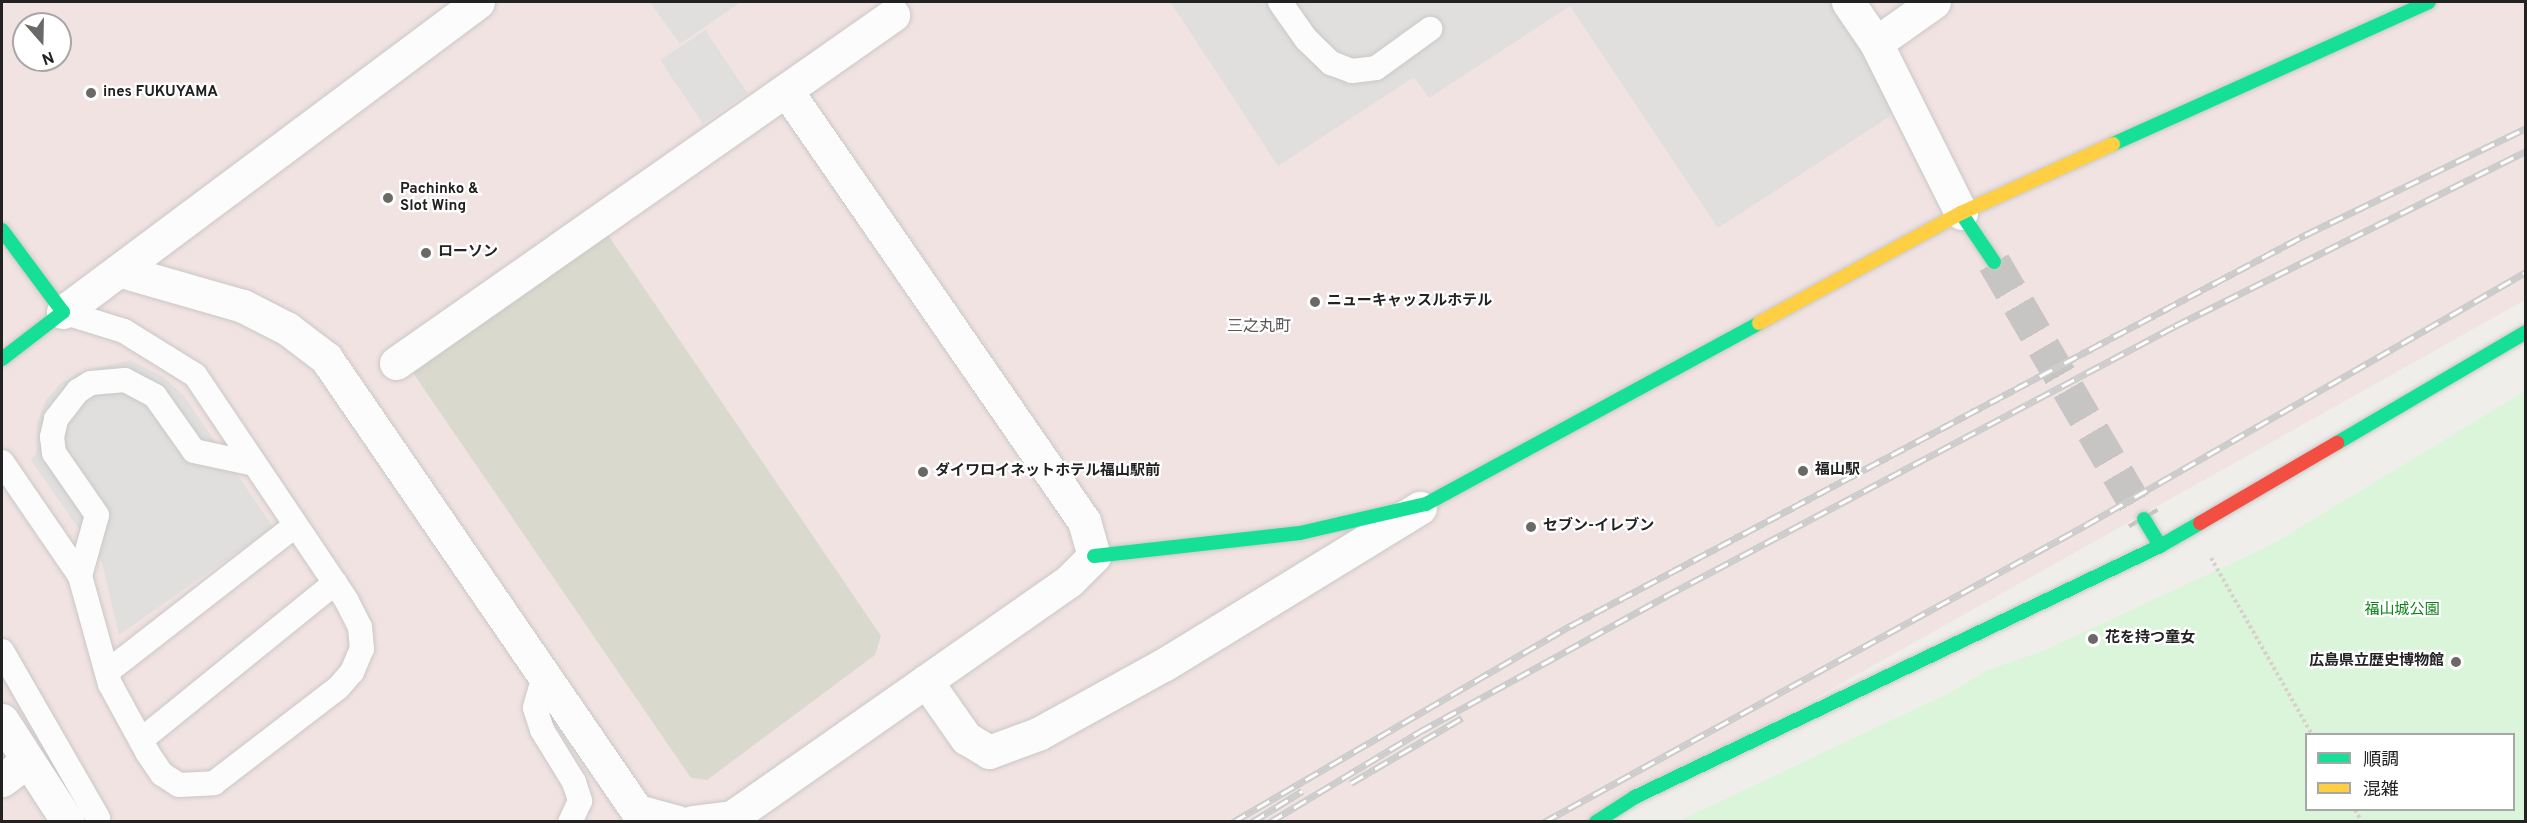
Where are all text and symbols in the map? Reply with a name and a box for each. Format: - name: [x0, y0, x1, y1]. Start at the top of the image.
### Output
- north arrow: [12, 12, 72, 72]
- text: N: [39, 46, 56, 68]
- place label: ines FUKUYAMA: [103, 84, 218, 102]
- marker: ines FUKUYAMA: [84, 86, 98, 100]
- place label: Pachinko & Slot Wing: [400, 180, 479, 215]
- marker: Pachinko & Slot Wing: [381, 191, 395, 205]
- place label: ローソン: [438, 244, 498, 262]
- marker: ローソン: [419, 246, 433, 260]
- place label: ニューキャッスルホテル: [1327, 293, 1492, 311]
- marker: ニューキャッスルホテル: [1308, 295, 1322, 309]
- district label: 三之丸町: [1227, 317, 1291, 337]
- place label: 福山駅: [1815, 462, 1860, 480]
- place label: ダイワロイネットホテル福山駅前: [935, 463, 1160, 481]
- marker: 福山駅: [1796, 464, 1810, 478]
- marker: ダイワロイネットホテル福山駅前: [916, 465, 930, 479]
- place label: セブン-イレブン: [1543, 518, 1654, 536]
- marker: セブン-イレブン: [1524, 520, 1538, 534]
- park label: 福山城公園: [2365, 602, 2439, 620]
- place label: 花を持つ童女: [2105, 630, 2195, 648]
- marker: 花を持つ童女: [2086, 632, 2100, 646]
- place label: 広島県立歴史博物館: [2309, 653, 2444, 671]
- marker: 広島県立歴史博物館: [2449, 655, 2463, 669]
- legend: [2305, 733, 2515, 811]
- text: 順調: [2363, 749, 2399, 772]
- text: 混雑: [2363, 779, 2399, 802]

